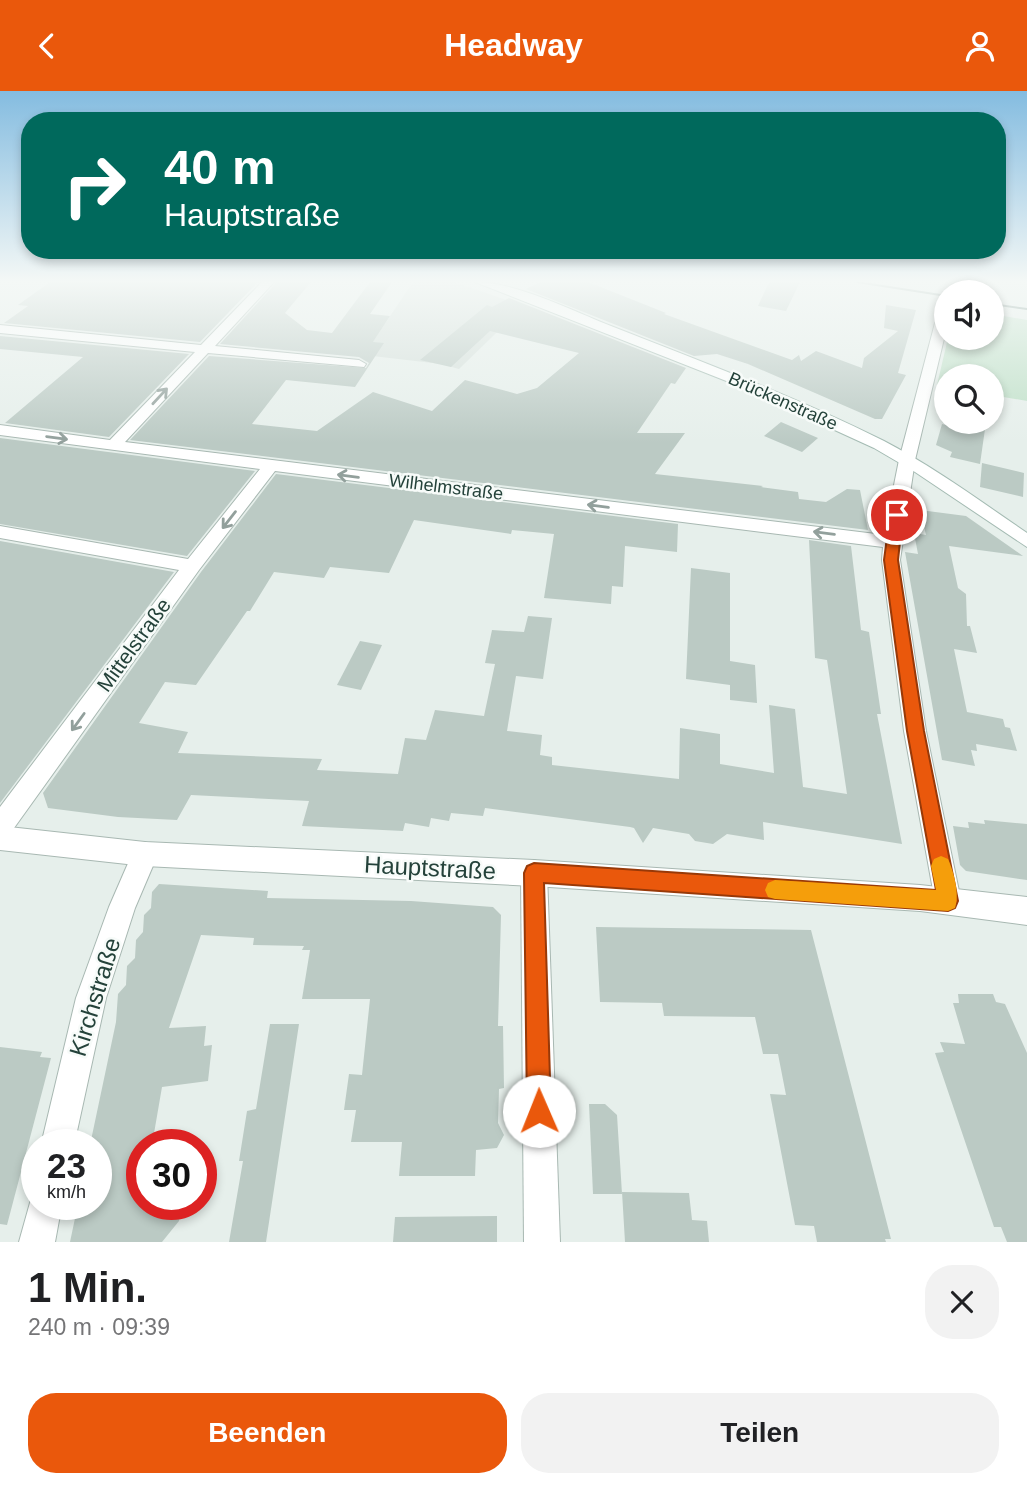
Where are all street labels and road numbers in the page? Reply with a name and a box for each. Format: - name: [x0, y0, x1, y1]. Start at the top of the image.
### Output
- street label: Brückenstraße: [725, 368, 841, 434]
- street label: Wilhelmstraße: [388, 470, 504, 504]
- street label: Mittelstraße: [92, 594, 175, 696]
- street label: Hauptstraße: [363, 851, 497, 884]
- street label: Kirchstraße: [64, 934, 125, 1059]

